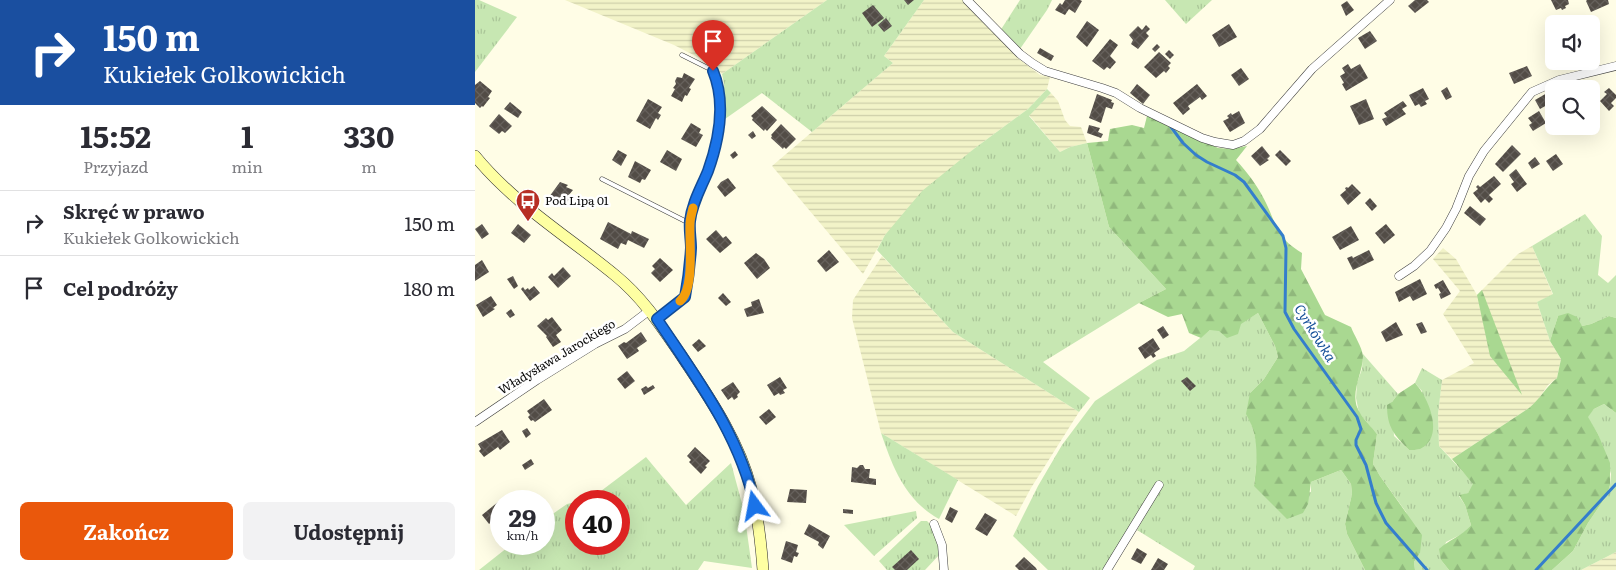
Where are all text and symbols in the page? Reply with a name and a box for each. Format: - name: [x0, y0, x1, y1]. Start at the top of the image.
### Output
- text: 150 m: [103, 10, 200, 62]
- map controls: [1545, 15, 1600, 135]
- button: sound: [1545, 15, 1600, 70]
- icon: right: [20, 20, 85, 85]
- pin: [692, 20, 734, 71]
- icon: arrive: [699, 27, 727, 55]
- text: Kukiełek Golkowickich: [103, 57, 346, 90]
- button: search: [1545, 80, 1600, 135]
- text: 15:52: [80, 113, 151, 157]
- text: 1: [241, 113, 253, 157]
- text: 330: [343, 113, 395, 157]
- text: Przyjazd: [83, 154, 148, 178]
- text: min: [231, 154, 263, 178]
- text: m: [361, 154, 377, 178]
- bus stop icon: Pod Lipą 01: [515, 188, 541, 222]
- place label: Pod Lipą 01: [545, 191, 609, 209]
- text: Skręć w prawo: [63, 197, 205, 225]
- icon: right: [20, 209, 48, 237]
- text: 150 m: [404, 209, 455, 237]
- text: Kukiełek Golkowickich: [63, 225, 240, 249]
- icon: arrive: [20, 274, 48, 302]
- text: Cel podróży: [63, 274, 178, 302]
- text: 180 m: [404, 274, 455, 302]
- water label: Cyrkówka: [1290, 300, 1341, 365]
- street label: Władysława Jarockiego: [495, 314, 618, 398]
- position arrow: [728, 479, 780, 531]
- speed limit sign: 40: [565, 490, 630, 555]
- text: 29: [509, 498, 536, 535]
- button: Zakończ: [20, 502, 233, 560]
- button: Udostępnij: [243, 502, 455, 560]
- text: km/h: [507, 526, 538, 544]

